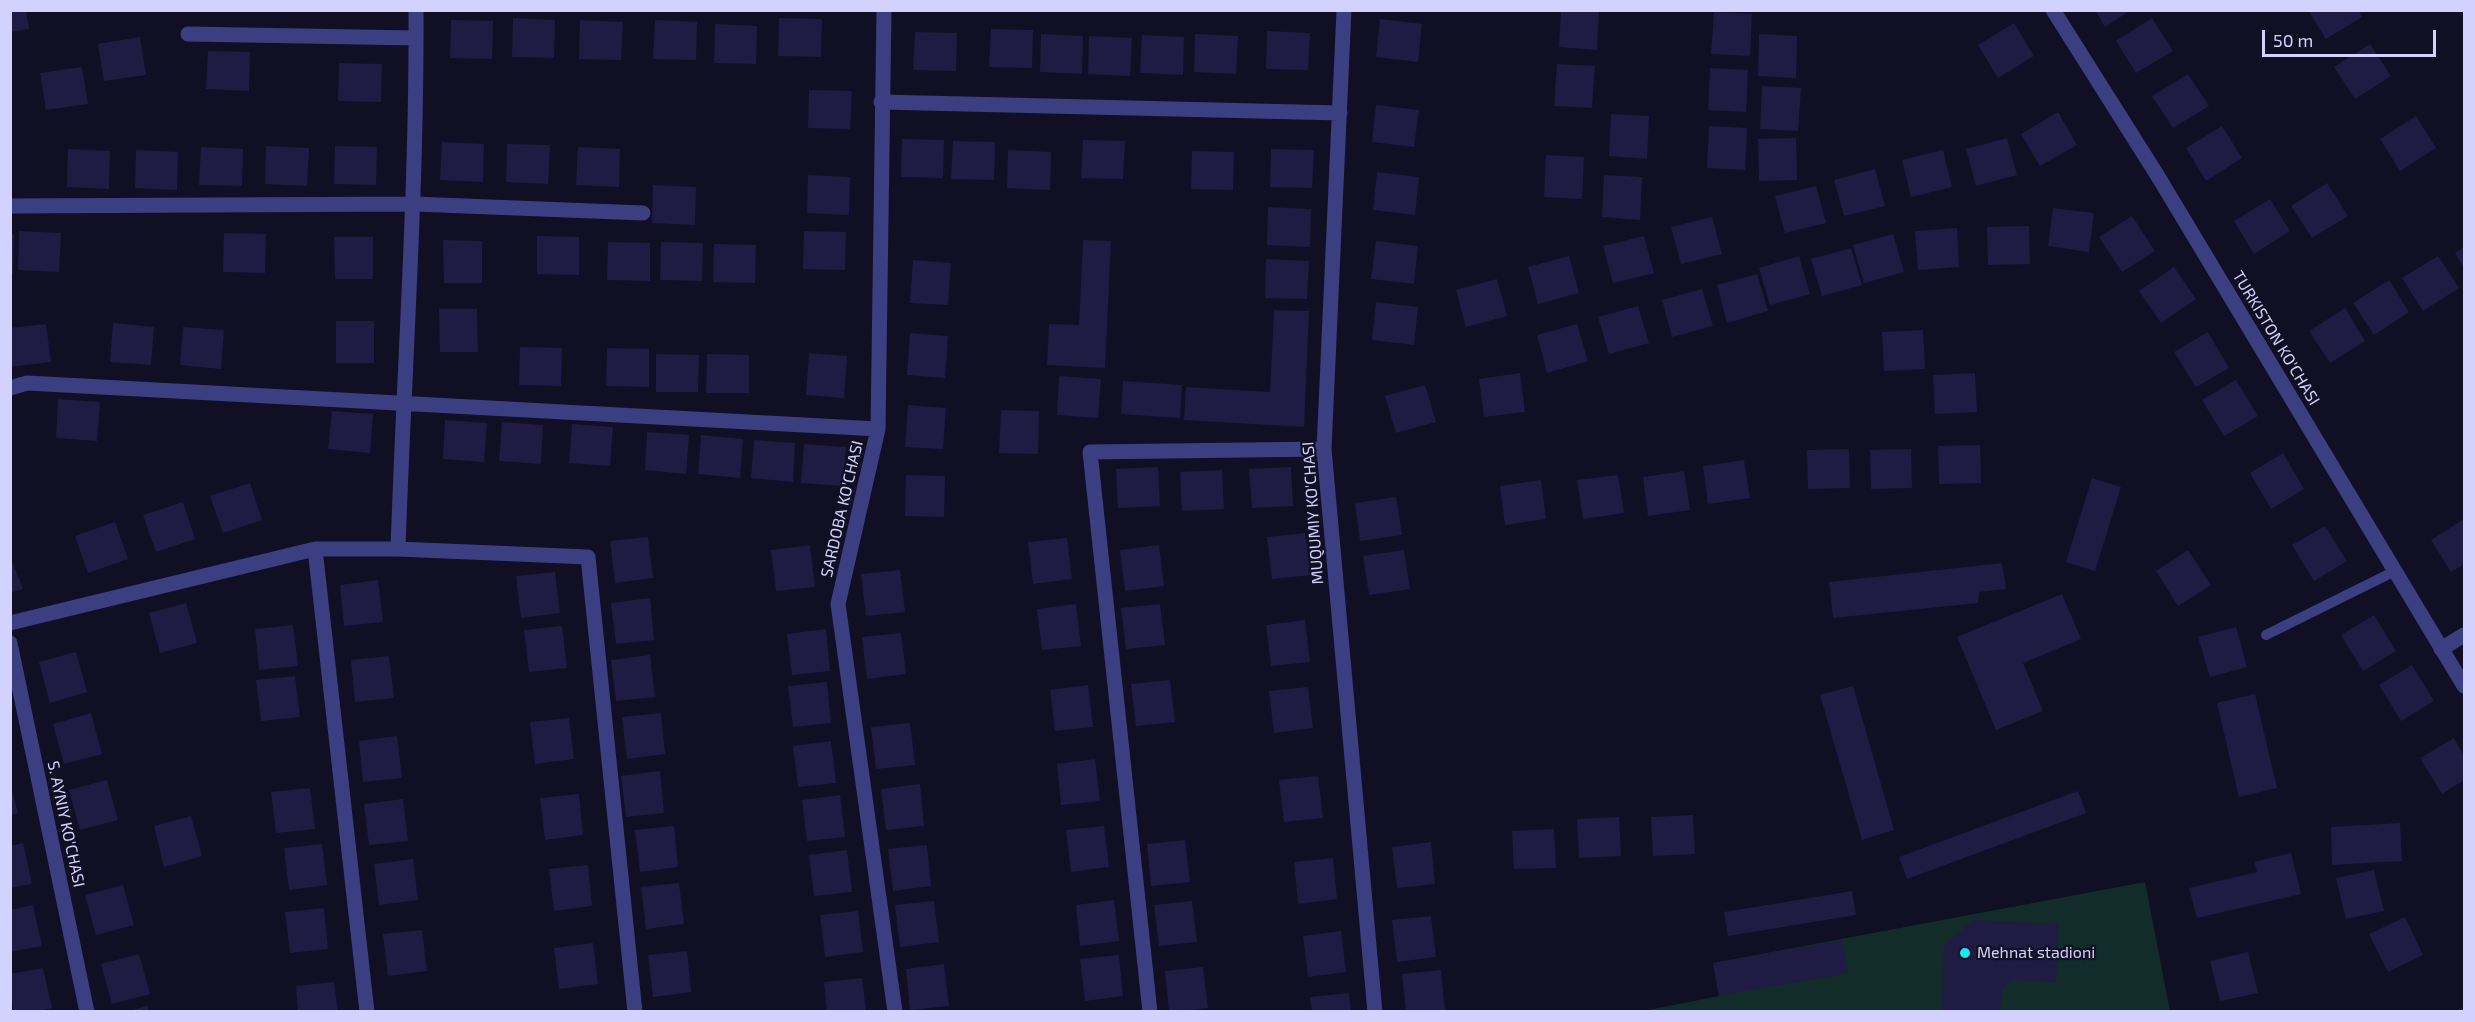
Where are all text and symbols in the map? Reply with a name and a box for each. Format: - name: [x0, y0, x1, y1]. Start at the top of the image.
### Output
- scale bar: [2265, 18, 2439, 56]
- text: 50 m: [2273, 29, 2313, 51]
- street label: TURKISTON KO'CHASI: [2228, 267, 2324, 409]
- street label: SARDOBA KO'CHASI: [817, 439, 867, 579]
- street label: MUQUMIY KO'CHASI: [1298, 441, 1328, 585]
- street label: S. AYNIY KO'CHASI: [43, 759, 89, 889]
- place label: Mehnat stadioni: [1977, 943, 2095, 963]
- marker: Mehnat stadioni: [1958, 946, 1972, 960]

